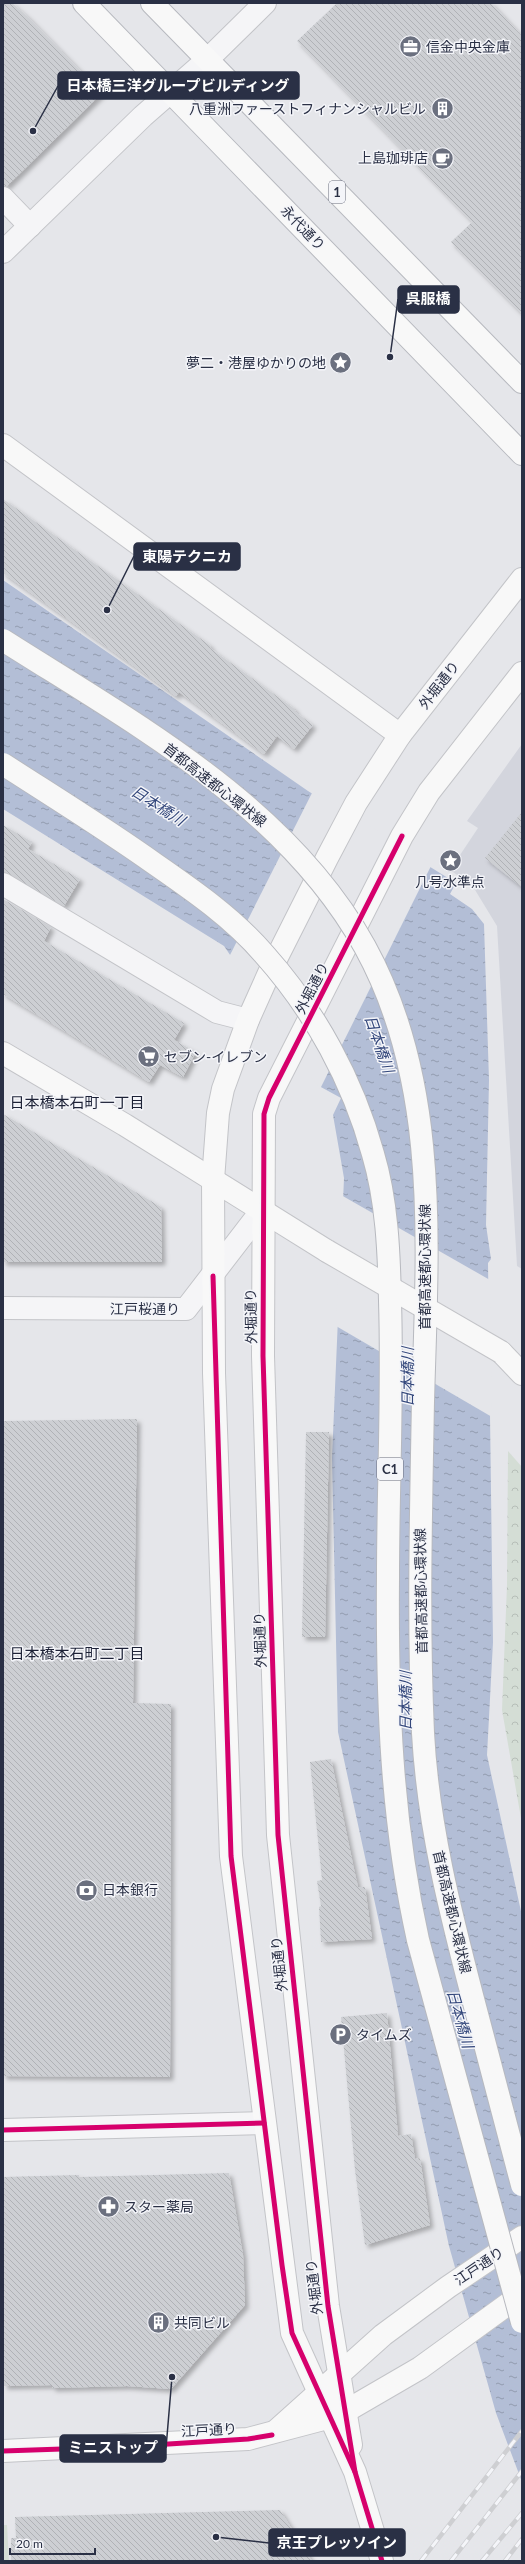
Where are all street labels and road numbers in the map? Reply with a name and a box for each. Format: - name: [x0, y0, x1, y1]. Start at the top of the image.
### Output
- road number: 1: [329, 181, 345, 203]
- street label: 永代通り: [278, 202, 329, 254]
- street label: 外堀通り: [415, 657, 463, 712]
- street label: 首都高速都心環状線: [160, 739, 270, 830]
- street label: 外堀通り: [291, 959, 332, 1017]
- street label: 首都高速都心環状線: [416, 1204, 433, 1330]
- street label: 外堀通り: [242, 1288, 259, 1344]
- street label: 江戸桜通り: [110, 1300, 180, 1317]
- road number: C1: [377, 1458, 403, 1480]
- street label: 首都高速都心環状線: [411, 1528, 430, 1654]
- street label: 外堀通り: [250, 1612, 269, 1668]
- street label: 首都高速都心環状線: [430, 1849, 475, 1975]
- street label: 外堀通り: [267, 1935, 290, 1993]
- street label: 江戸通り: [451, 2243, 507, 2288]
- street label: 外堀通り: [302, 2258, 325, 2316]
- street label: 江戸通り: [181, 2420, 237, 2439]

